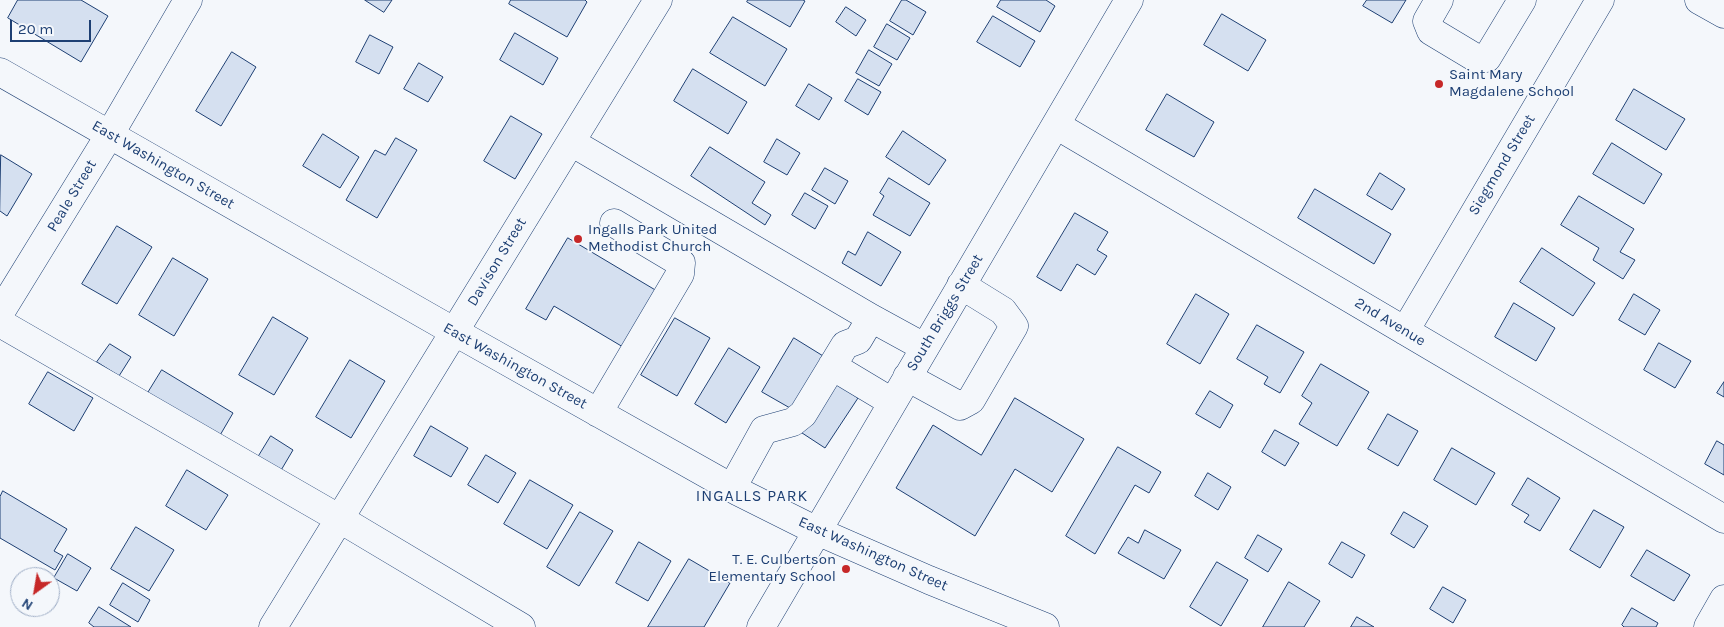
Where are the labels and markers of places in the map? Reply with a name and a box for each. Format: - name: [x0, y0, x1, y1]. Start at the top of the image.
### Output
- place label: Saint Mary Magdalene School: [1449, 66, 1574, 101]
- marker: Saint Mary Magdalene School: [1433, 78, 1445, 90]
- place label: Ingalls Park United Methodist Church: [588, 221, 717, 256]
- marker: Ingalls Park United Methodist Church: [572, 233, 584, 245]
- place label: T. E. Culbertson Elementary School: [709, 551, 836, 586]
- marker: T. E. Culbertson Elementary School: [840, 563, 852, 575]

